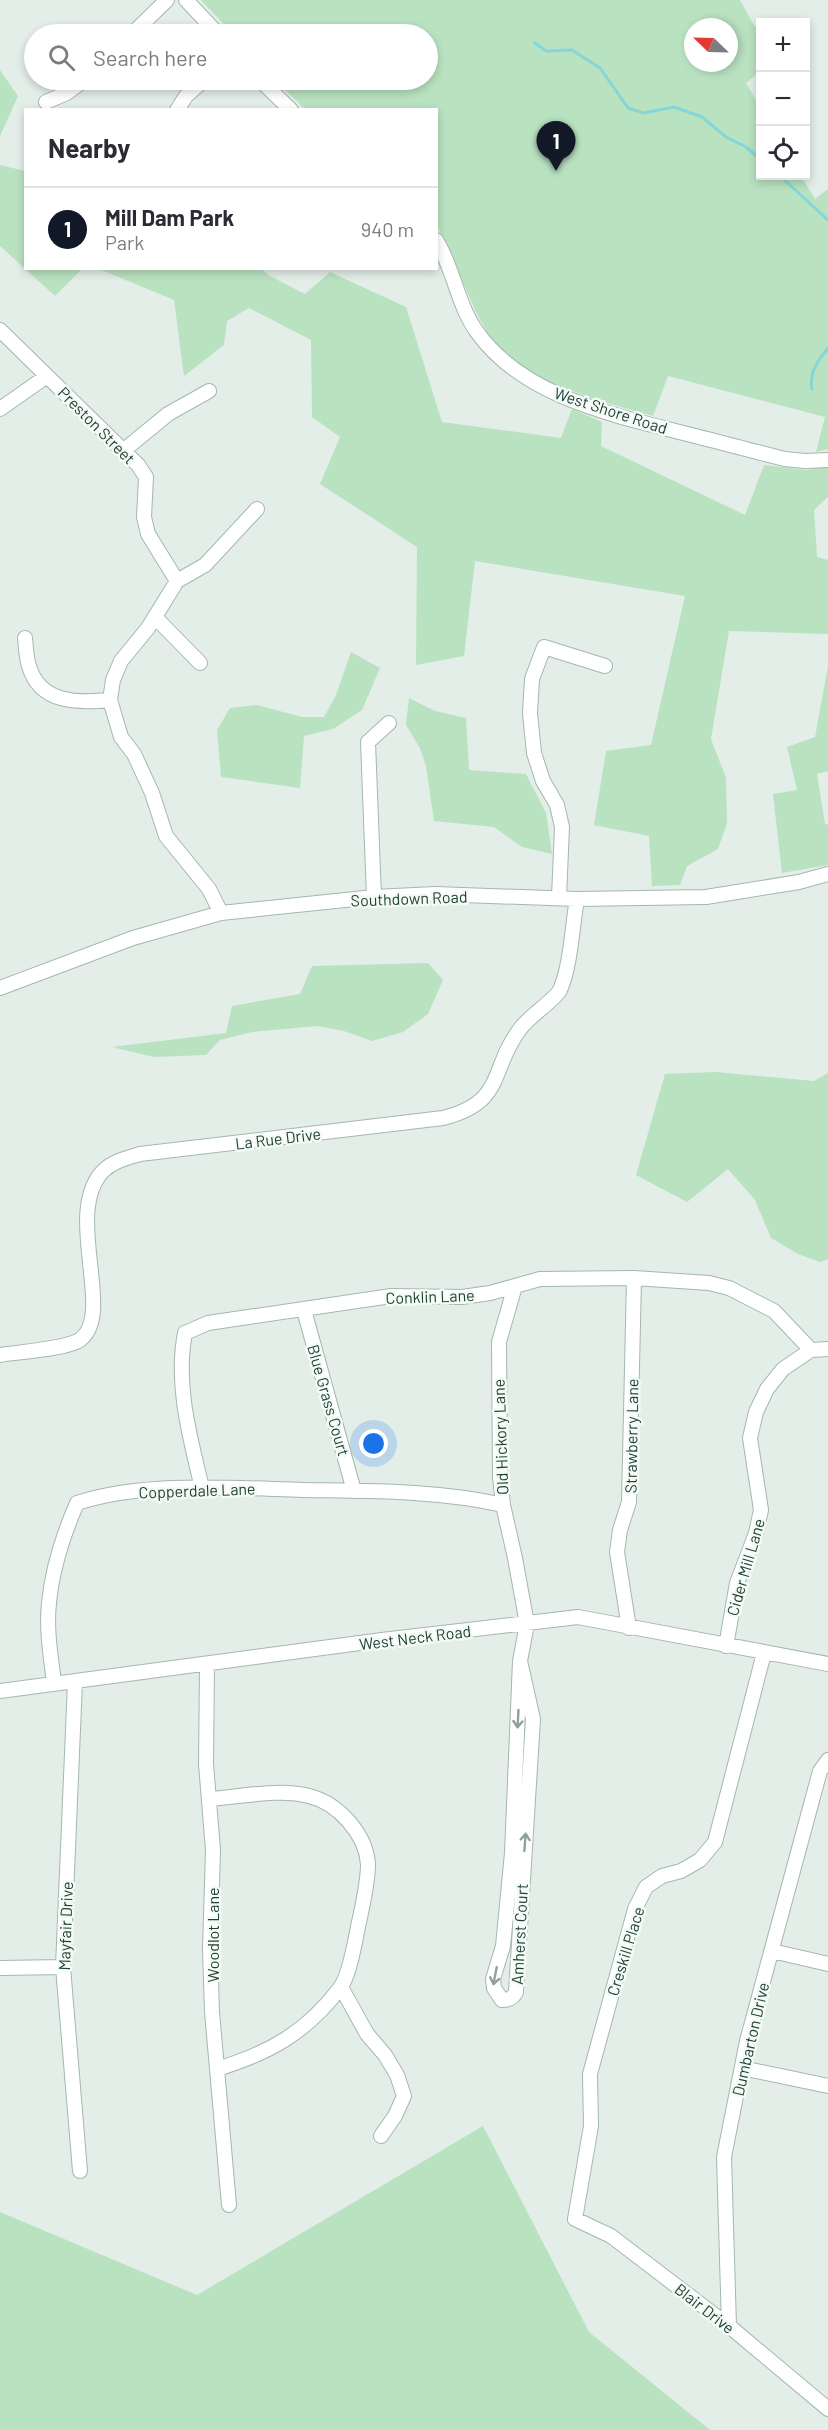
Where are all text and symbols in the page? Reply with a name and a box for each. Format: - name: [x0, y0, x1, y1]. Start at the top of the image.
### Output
- north arrow: [684, 18, 738, 72]
- map controls: [756, 18, 810, 180]
- button: +: [756, 18, 810, 72]
- search box: [24, 24, 438, 90]
- icon: search: [45, 41, 78, 74]
- text: Search here: [93, 44, 207, 70]
- button: −: [756, 72, 810, 126]
- pin: 1: [536, 122, 576, 171]
- button: locate: [756, 126, 810, 180]
- text: Nearby: [48, 132, 130, 163]
- text: Mill Dam Park: [105, 204, 234, 230]
- text: 1: [64, 217, 71, 241]
- text: 940 m: [361, 217, 414, 241]
- text: Park: [105, 230, 144, 254]
- street label: Preston Street: [55, 383, 139, 467]
- street label: West Shore Road: [552, 383, 670, 437]
- street label: Southdown Road: [350, 886, 468, 910]
- street label: La Rue Drive: [234, 1123, 322, 1153]
- street label: Conklin Lane: [385, 1285, 475, 1307]
- street label: Blue Grass Court: [304, 1342, 354, 1458]
- street label: Strawberry Lane: [621, 1378, 641, 1494]
- street label: Old Hickory Lane: [488, 1379, 512, 1495]
- your location: [359, 1429, 388, 1458]
- street label: Copperdale Lane: [138, 1478, 256, 1502]
- street label: Cider Mill Lane: [722, 1516, 768, 1618]
- street label: West Neck Road: [358, 1621, 472, 1653]
- one-way arrow: [513, 1709, 524, 1729]
- one-way arrow: [520, 1833, 531, 1853]
- street label: Mayfair Drive: [54, 1881, 76, 1971]
- street label: Amherst Court: [507, 1883, 531, 1985]
- street label: Woodlot Lane: [203, 1887, 222, 1983]
- street label: Creskill Place: [602, 1904, 648, 1998]
- one-way arrow: [489, 1965, 500, 1985]
- street label: Dumbarton Drive: [728, 1980, 772, 2098]
- street label: Blair Drive: [671, 2279, 739, 2337]

